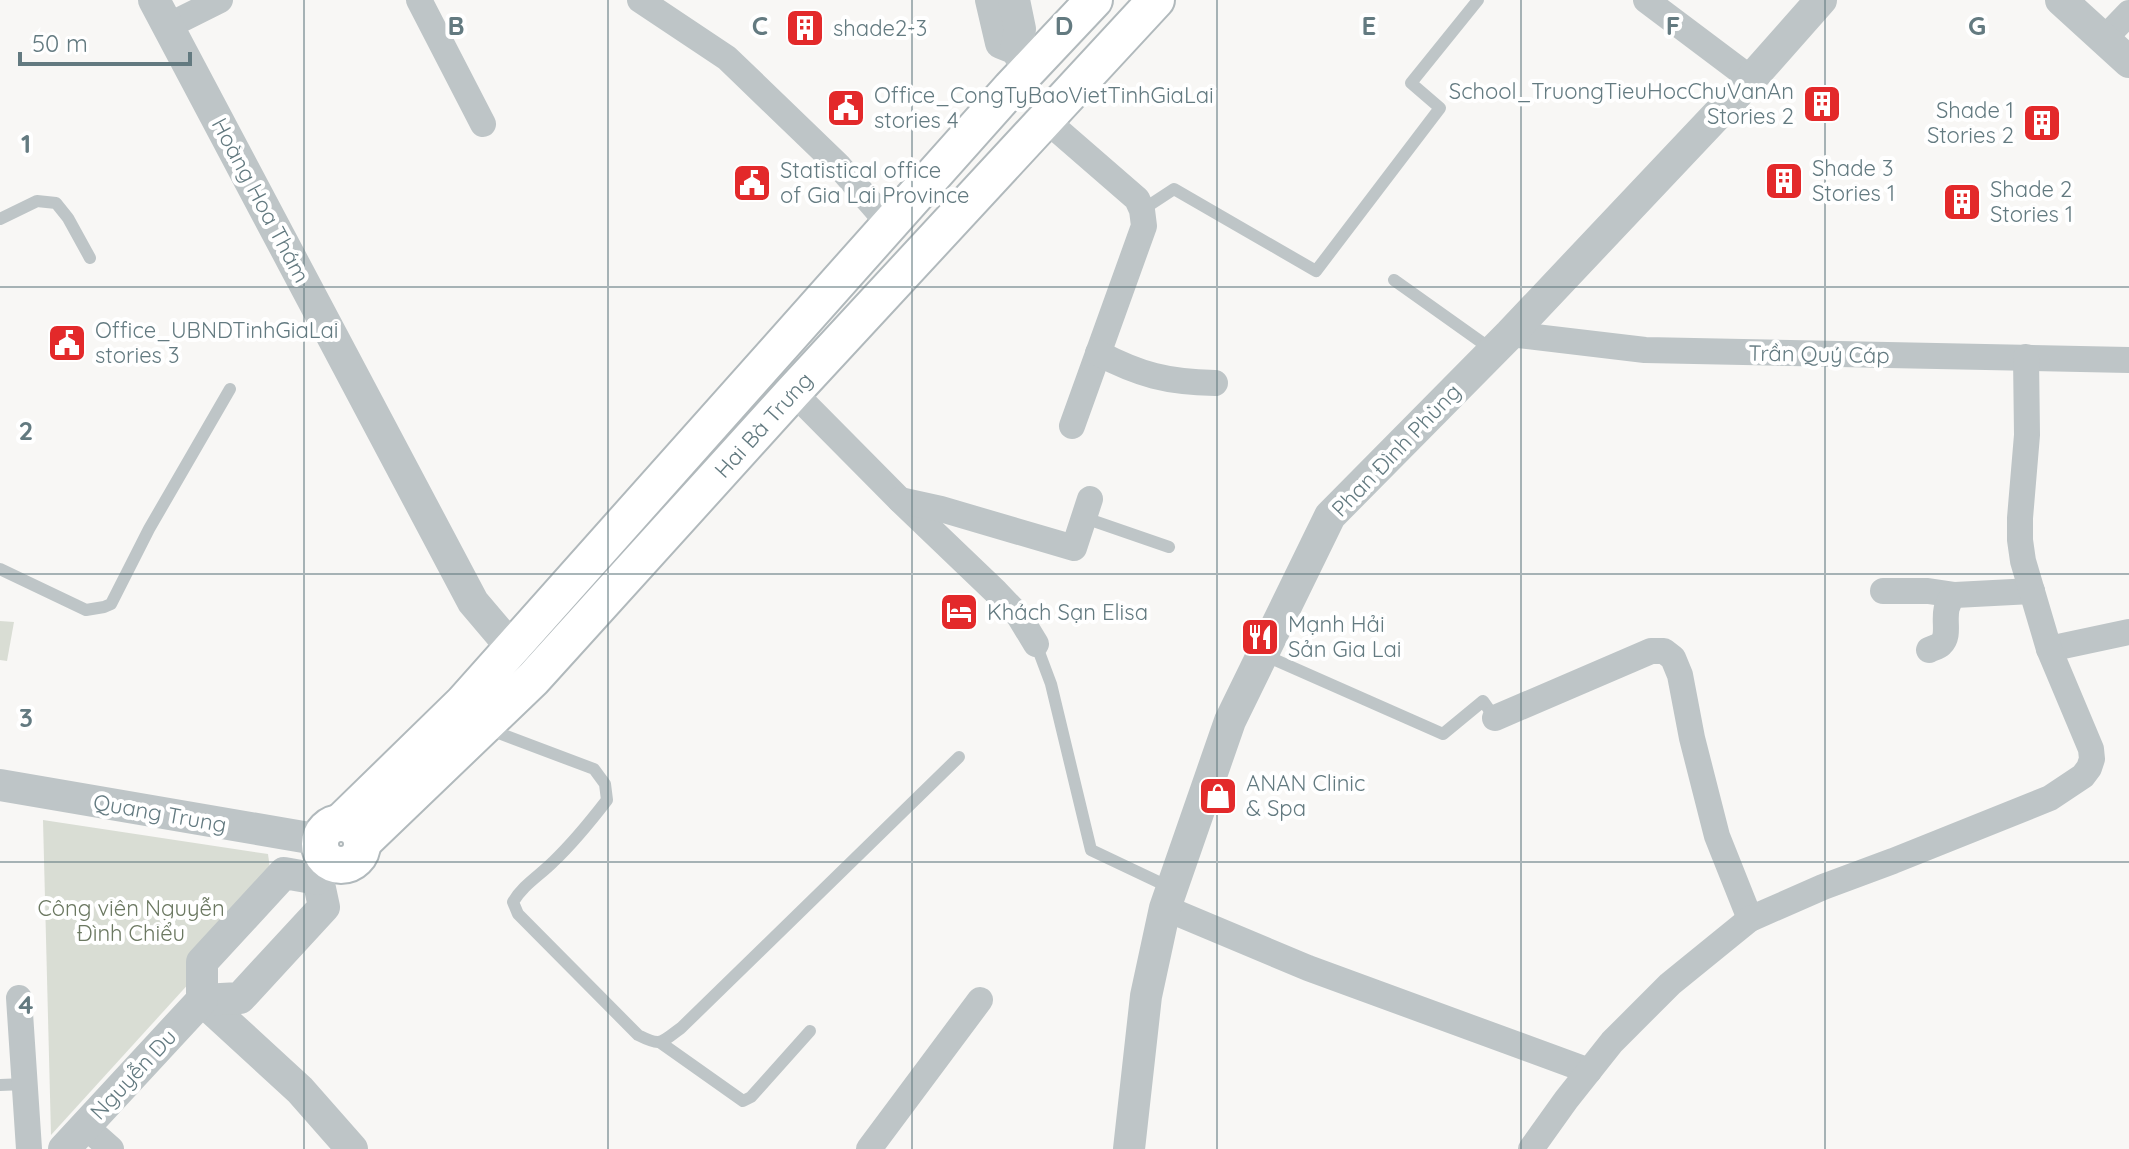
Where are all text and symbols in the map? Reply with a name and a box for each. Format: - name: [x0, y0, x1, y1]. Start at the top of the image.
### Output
- building icon: shade2-3: [784, 7, 826, 49]
- text: B: [447, 9, 465, 42]
- text: C: [752, 9, 768, 42]
- text: D: [1055, 9, 1073, 42]
- text: E: [1362, 9, 1376, 42]
- text: F: [1666, 9, 1680, 42]
- text: G: [1968, 9, 1986, 42]
- place label: shade2-3: [833, 14, 927, 42]
- scale bar: [20, 16, 190, 66]
- text: 50 m: [32, 28, 88, 58]
- place label: School_TruongTieuHocChuVanAn Stories 2: [1449, 77, 1794, 130]
- place label: Office_CongTyBaoVietTinhGiaLai stories 4: [874, 81, 1214, 134]
- building icon: School_TruongTieuHocChuVanAn Stories 2: [1801, 83, 1843, 125]
- public building icon: Office_CongTyBaoVietTinhGiaLai stories 4: [825, 87, 867, 129]
- place label: Shade 1 Stories 2: [1927, 96, 2014, 149]
- building icon: Shade 1 Stories 2: [2021, 102, 2063, 144]
- street label: Hoàng Hoa Thám: [206, 113, 316, 287]
- text: 1: [21, 127, 31, 160]
- place label: Shade 3 Stories 1: [1812, 154, 1895, 207]
- place label: Statistical office of Gia Lai Province: [780, 156, 969, 209]
- building icon: Shade 3 Stories 1: [1763, 160, 1805, 202]
- public building icon: Statistical office of Gia Lai Province: [731, 162, 773, 204]
- place label: Shade 2 Stories 1: [1990, 175, 2073, 228]
- building icon: Shade 2 Stories 1: [1941, 181, 1983, 223]
- place label: Office_UBNDTinhGiaLai stories 3: [95, 316, 339, 369]
- public building icon: Office_UBNDTinhGiaLai stories 3: [46, 322, 88, 364]
- street label: Trần Quý Cáp: [1748, 339, 1890, 369]
- street label: Hai Bà Trưng: [708, 366, 818, 483]
- street label: Phan Đình Phùng: [1325, 378, 1467, 522]
- text: 2: [19, 414, 33, 447]
- hotel icon: Khách Sạn Elisa: [938, 591, 980, 633]
- place label: Khách Sạn Elisa: [987, 598, 1148, 626]
- place label: Mạnh Hải Sản Gia Lai: [1288, 610, 1402, 663]
- restaurant icon: Mạnh Hải Sản Gia Lai: [1239, 616, 1281, 658]
- text: 3: [19, 701, 33, 734]
- place label: ANAN Clinic & Spa: [1246, 769, 1365, 822]
- shop icon: ANAN Clinic & Spa: [1197, 775, 1239, 817]
- street label: Quang Trung: [91, 788, 229, 838]
- park label: Công viên Nguyễn Đình Chiểu: [37, 894, 225, 947]
- text: 4: [18, 988, 34, 1021]
- street label: Nguyễn Du: [84, 1023, 182, 1125]

